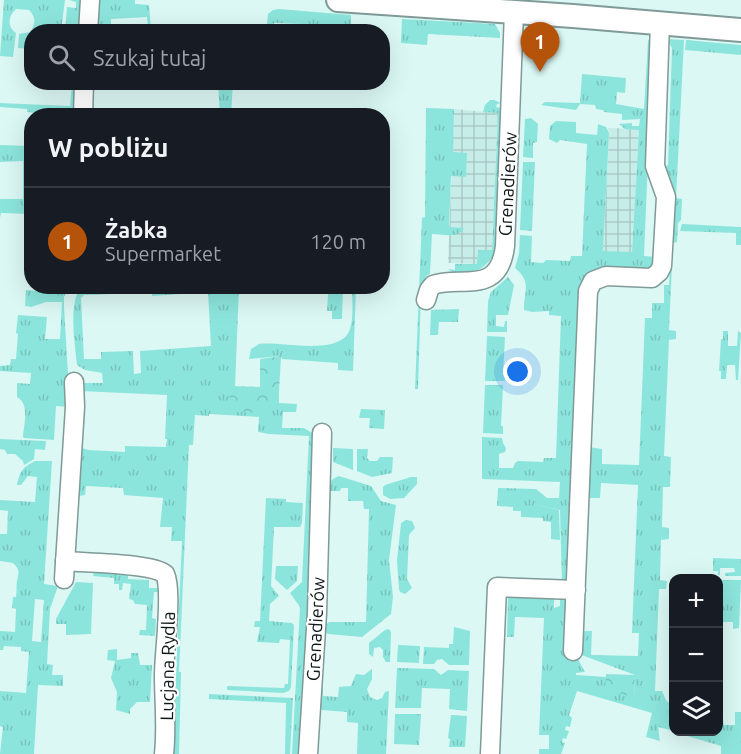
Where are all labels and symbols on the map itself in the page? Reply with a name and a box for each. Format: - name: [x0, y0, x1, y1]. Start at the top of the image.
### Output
- pin: 1: [520, 22, 560, 72]
- street label: Grenadierów: [494, 131, 520, 237]
- your location: [503, 357, 532, 386]
- street label: Grenadierów: [302, 576, 328, 682]
- street label: Lucjana Rydla: [156, 611, 178, 721]

